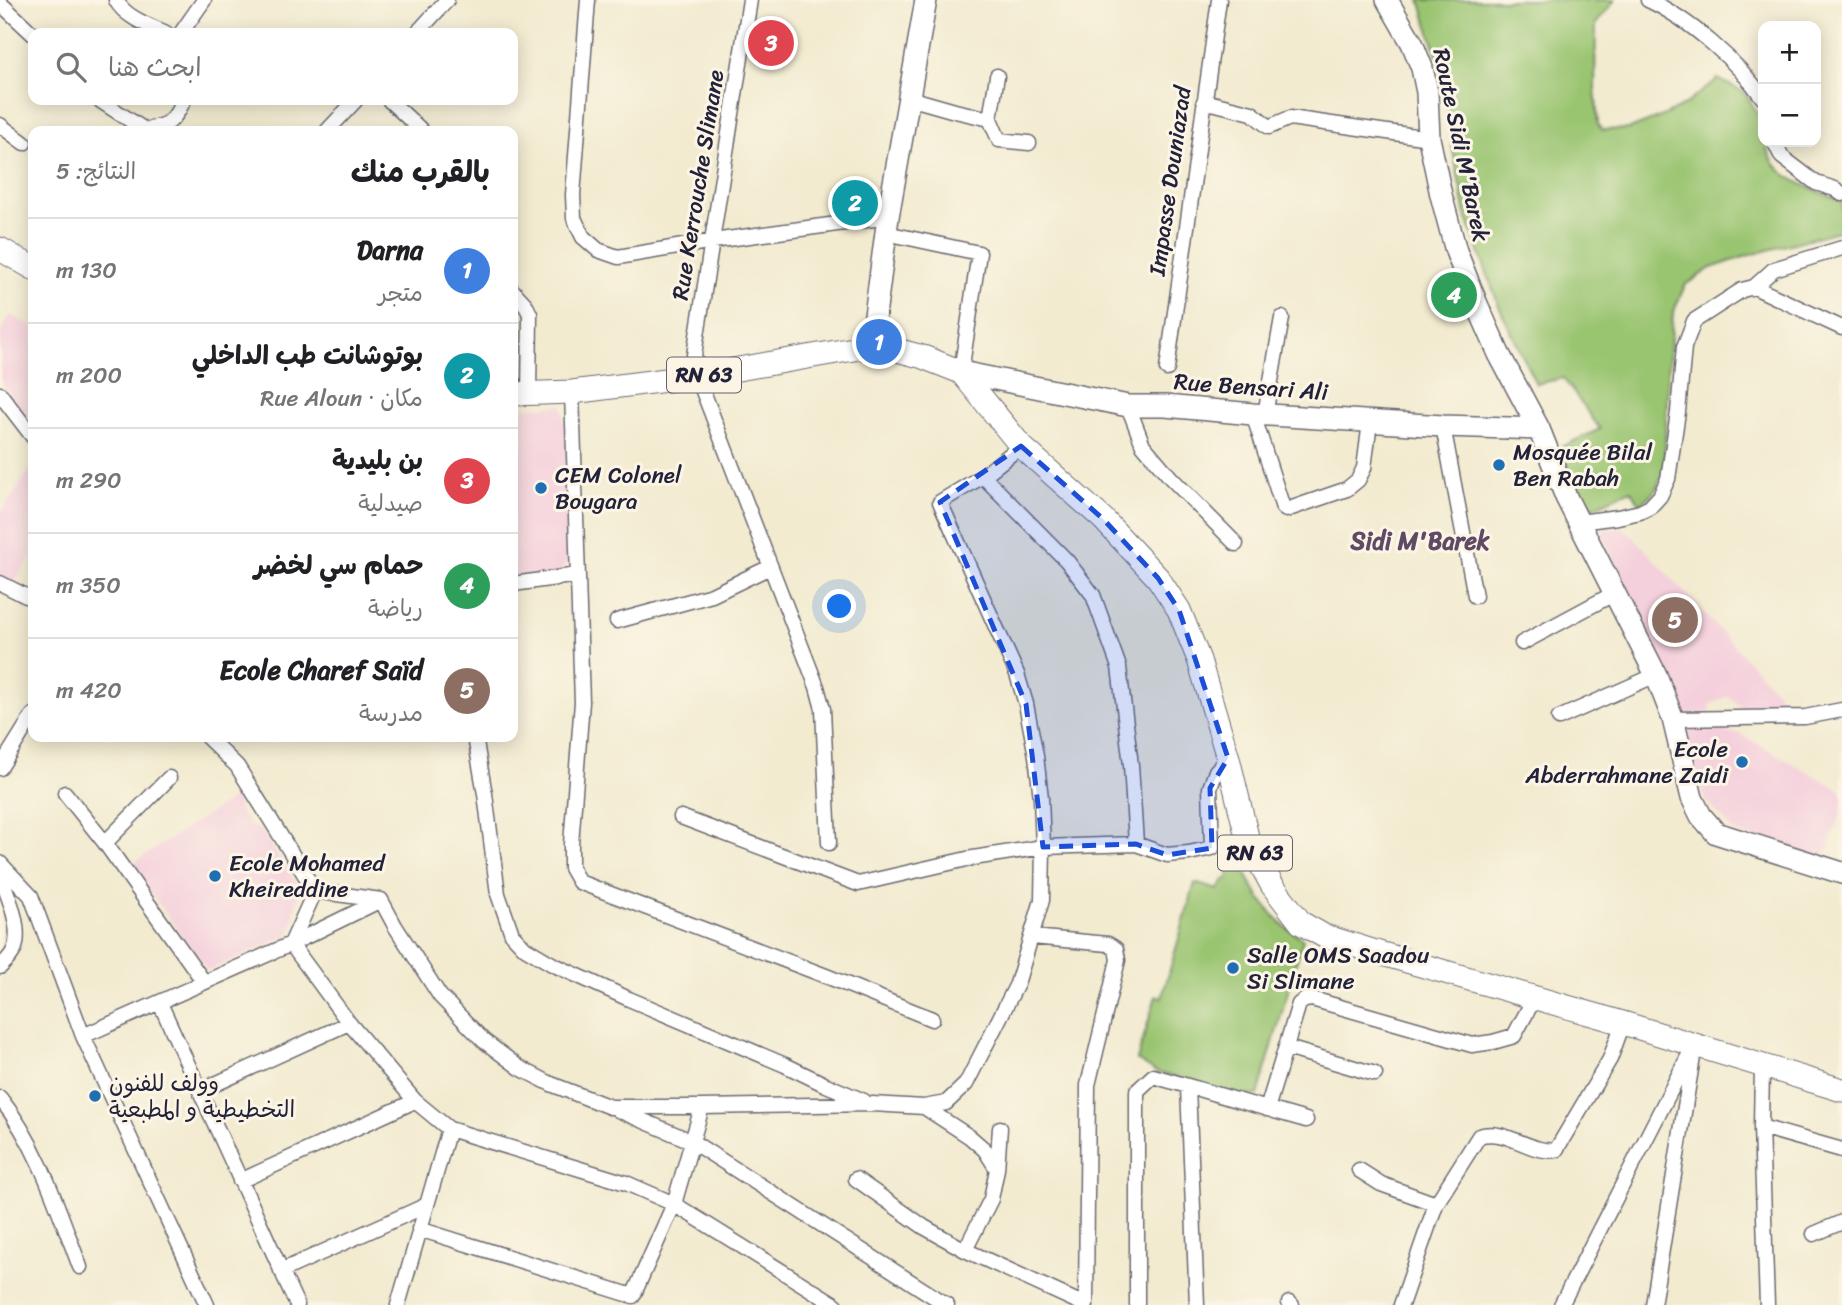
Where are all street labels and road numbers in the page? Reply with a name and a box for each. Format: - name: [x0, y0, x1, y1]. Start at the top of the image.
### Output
- street label: Route Sidi M'Barek: [1420, 44, 1502, 246]
- street label: Rue Kerrouche Slimane: [660, 67, 736, 303]
- street label: Impasse Douniazad: [1136, 82, 1204, 279]
- road number: RN 63: [667, 358, 741, 392]
- street label: Rue Bensari Ali: [1173, 361, 1330, 413]
- road number: RN 63: [1218, 836, 1292, 870]

